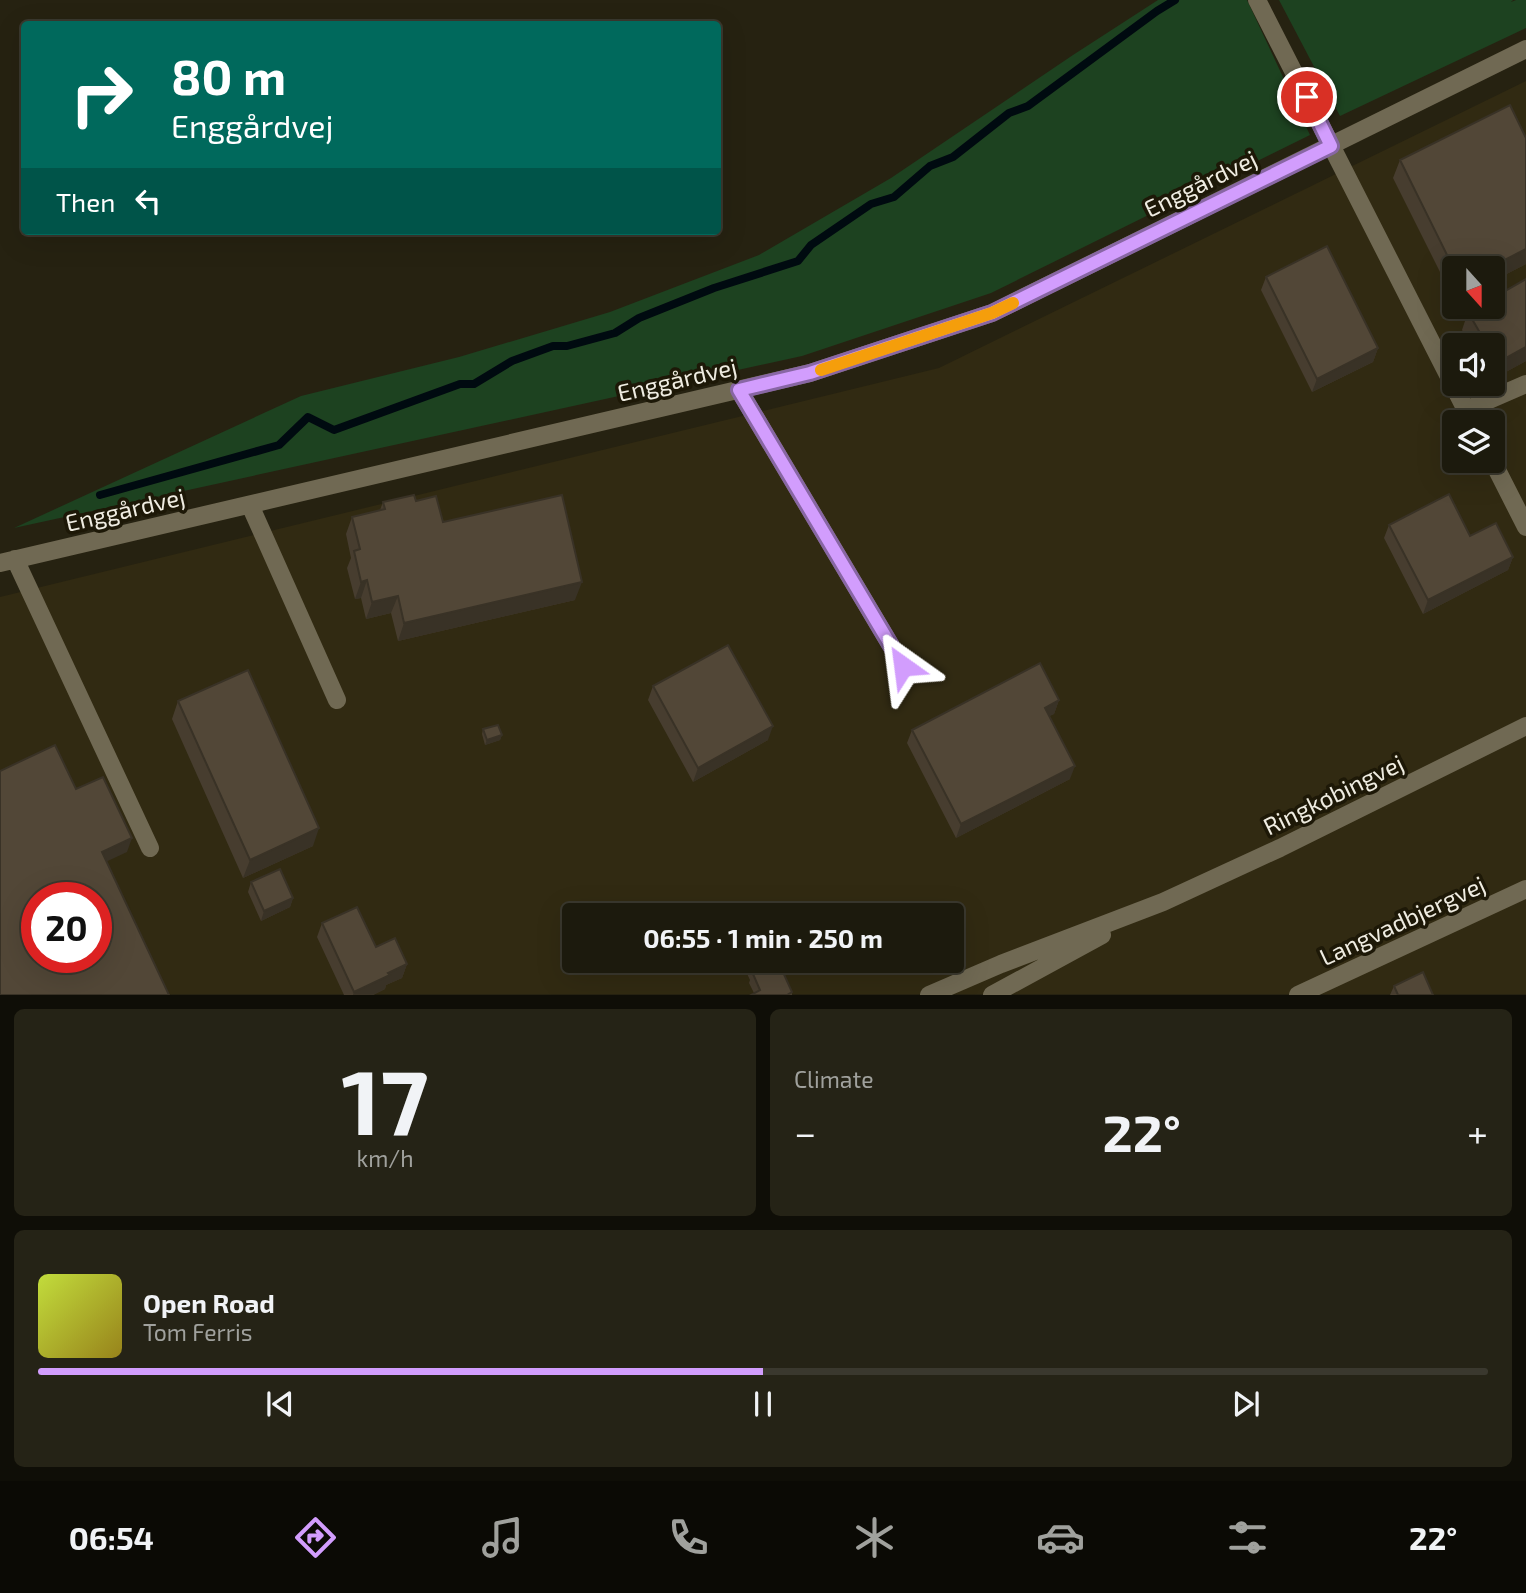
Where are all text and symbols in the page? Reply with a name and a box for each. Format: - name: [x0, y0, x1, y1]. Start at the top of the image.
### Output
- text: 80 m: [171, 46, 286, 105]
- icon: right: [56, 49, 147, 140]
- pin: [1277, 67, 1337, 127]
- icon: arrive: [1288, 78, 1326, 116]
- text: Enggårdvej: [171, 106, 333, 144]
- street label: Enggårdvej: [1139, 143, 1261, 223]
- icon: left: [129, 182, 167, 220]
- text: Then: [56, 186, 115, 217]
- north arrow: [1442, 256, 1505, 318]
- map controls: [1442, 256, 1505, 473]
- button: sound: [1442, 333, 1505, 396]
- street label: Enggårdvej: [614, 351, 740, 407]
- button: layers: [1442, 410, 1505, 473]
- street label: Enggårdvej: [62, 481, 188, 537]
- position arrow: [866, 629, 940, 703]
- street label: Ringkøbingvej: [1258, 748, 1408, 840]
- street label: Langvadbjergvej: [1315, 869, 1489, 971]
- speed limit sign: 20: [21, 882, 112, 973]
- text: 06:55 · 1 min · 250 m: [643, 922, 883, 953]
- text: 17: [341, 1044, 429, 1153]
- text: Climate: [794, 1065, 874, 1093]
- text: 22°: [1102, 1100, 1181, 1162]
- text: −: [794, 1109, 816, 1155]
- text: +: [1467, 1109, 1488, 1155]
- text: km/h: [356, 1144, 414, 1172]
- text: Open Road: [143, 1287, 275, 1318]
- text: Tom Ferris: [143, 1318, 252, 1346]
- icon: previous: [261, 1385, 299, 1423]
- icon: pause: [744, 1385, 782, 1423]
- icon: next: [1227, 1385, 1265, 1423]
- icon: directions: [291, 1513, 340, 1562]
- icon: music: [478, 1513, 527, 1562]
- icon: phone: [664, 1513, 713, 1562]
- icon: climate: [850, 1513, 899, 1562]
- icon: car: [1036, 1513, 1085, 1562]
- icon: filters: [1223, 1513, 1272, 1562]
- text: 06:54: [69, 1518, 154, 1556]
- text: 22°: [1409, 1518, 1457, 1556]

